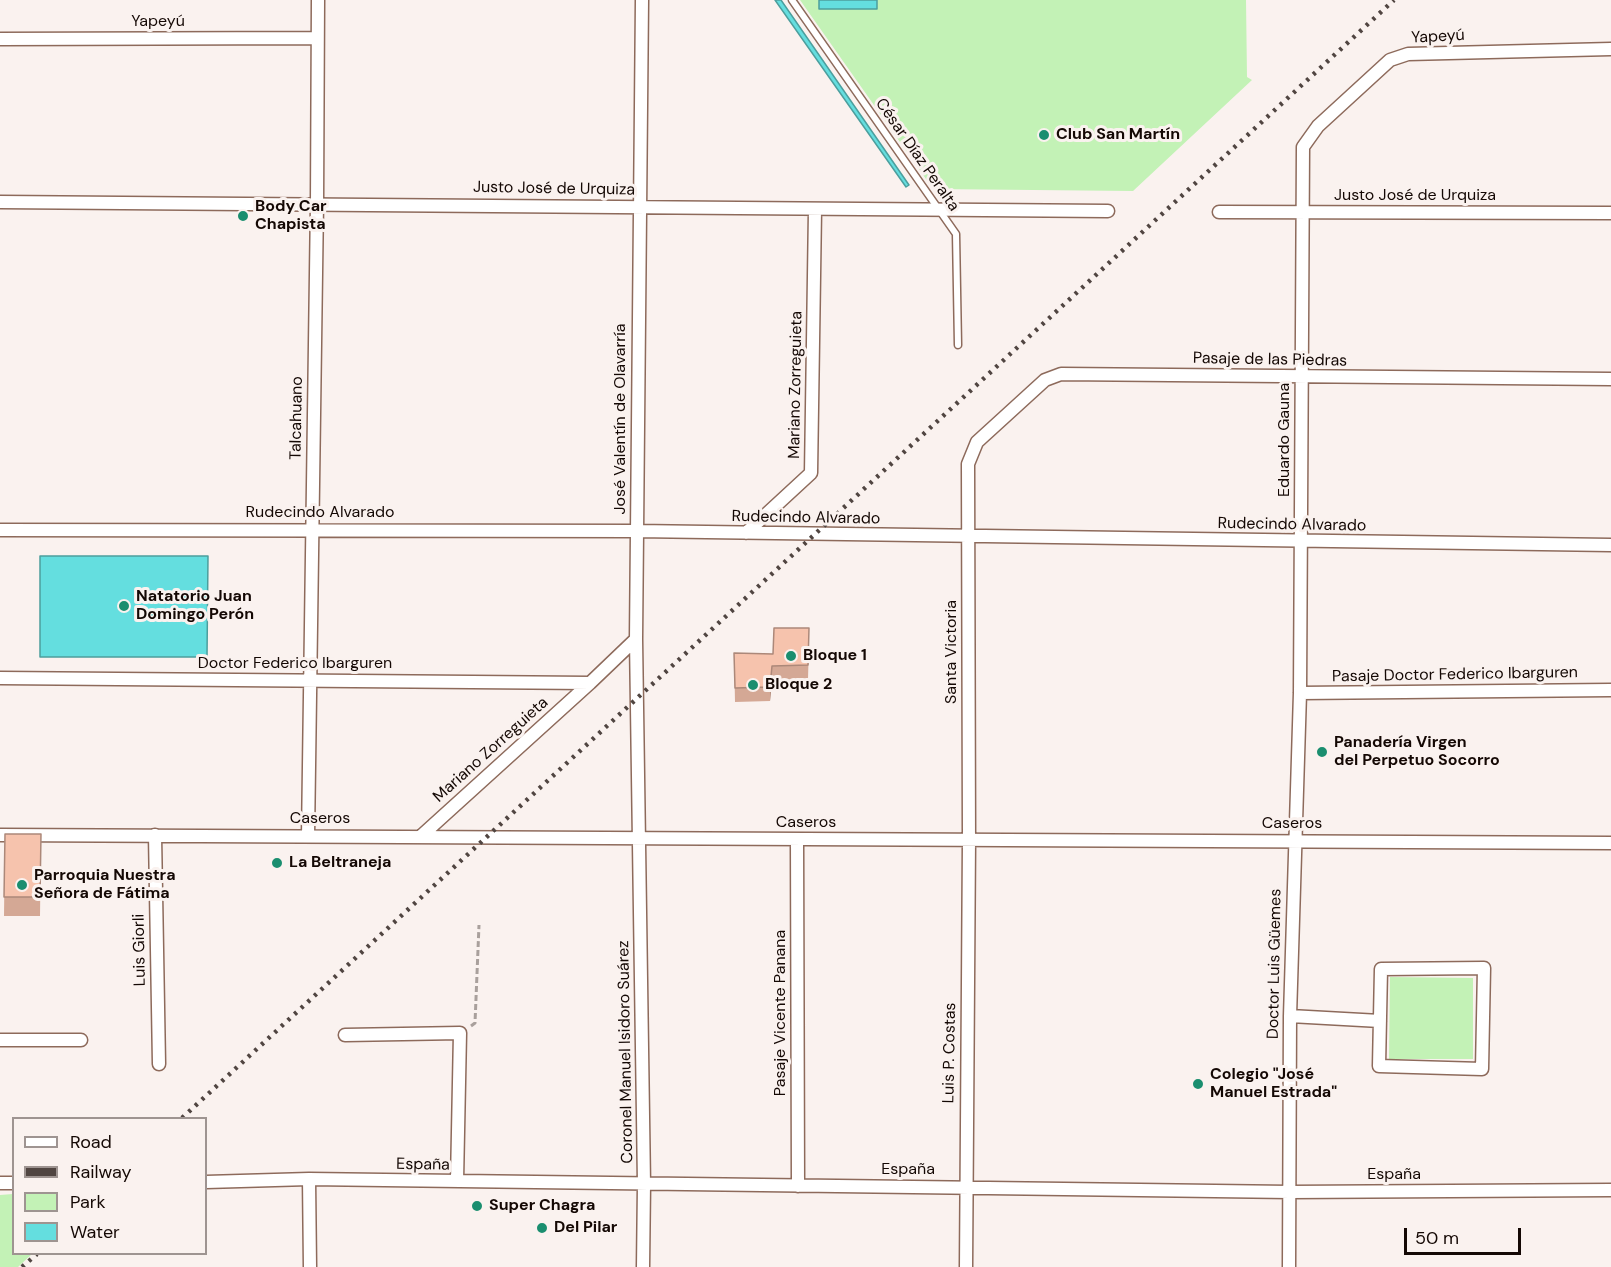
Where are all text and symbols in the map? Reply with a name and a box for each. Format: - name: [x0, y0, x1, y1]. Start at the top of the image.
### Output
- street label: Yapeyú: [131, 12, 185, 32]
- street label: Yapeyú: [1411, 26, 1465, 48]
- street label: César Díaz Peralta: [871, 95, 963, 215]
- place label: Club San Martín: [1056, 125, 1180, 145]
- marker: Club San Martín: [1037, 128, 1051, 142]
- street label: Justo José de Urquiza: [473, 178, 635, 200]
- street label: Justo José de Urquiza: [1334, 186, 1496, 206]
- place label: Body Car Chapista: [255, 197, 327, 235]
- marker: Body Car Chapista: [236, 209, 250, 223]
- street label: Mariano Zorreguieta: [785, 311, 807, 459]
- street label: José Valentín de Olavarría: [611, 323, 631, 515]
- street label: Pasaje de las Piedras: [1193, 349, 1347, 371]
- street label: Talcahuano: [287, 376, 307, 460]
- street label: Eduardo Gauna: [1275, 383, 1295, 497]
- street label: Rudecindo Alvarado: [246, 503, 394, 523]
- street label: Rudecindo Alvarado: [731, 507, 881, 529]
- street label: Rudecindo Alvarado: [1217, 514, 1367, 536]
- place label: Natatorio Juan Domingo Perón: [136, 587, 254, 625]
- marker: Natatorio Juan Domingo Perón: [117, 599, 131, 613]
- street label: Santa Victoria: [942, 600, 962, 704]
- place label: Bloque 1: [803, 646, 867, 666]
- marker: Bloque 1: [784, 649, 798, 663]
- street label: Doctor Federico Ibarguren: [198, 654, 392, 674]
- street label: Pasaje Doctor Federico Ibarguren: [1332, 663, 1578, 687]
- place label: Bloque 2: [765, 675, 832, 695]
- marker: Bloque 2: [746, 678, 760, 692]
- street label: Mariano Zorreguieta: [430, 693, 552, 807]
- place label: Panadería Virgen del Perpetuo Socorro: [1334, 733, 1500, 771]
- marker: Panadería Virgen del Perpetuo Socorro: [1315, 745, 1329, 759]
- street label: Caseros: [290, 809, 350, 829]
- street label: Caseros: [776, 813, 836, 833]
- street label: Caseros: [1262, 814, 1322, 834]
- place label: La Beltraneja: [289, 853, 391, 873]
- marker: La Beltraneja: [270, 856, 284, 870]
- place label: Parroquia Nuestra Señora de Fátima: [34, 866, 176, 904]
- marker: Parroquia Nuestra Señora de Fátima: [15, 878, 29, 892]
- street label: Doctor Luis Güemes: [1264, 889, 1286, 1039]
- street label: Luis Giorli: [130, 914, 150, 986]
- street label: Pasaje Vicente Panana: [771, 930, 791, 1096]
- street label: Coronel Manuel Isidoro Suárez: [614, 940, 638, 1164]
- street label: Luis P. Costas: [940, 1002, 960, 1104]
- place label: Colegio "José Manuel Estrada": [1210, 1065, 1337, 1103]
- marker: Colegio "José Manuel Estrada": [1191, 1077, 1205, 1091]
- legend: [12, 1117, 207, 1255]
- text: Road: [70, 1130, 112, 1154]
- street label: España: [396, 1155, 450, 1175]
- text: Railway: [70, 1160, 132, 1184]
- street label: España: [881, 1160, 935, 1180]
- street label: España: [1367, 1165, 1421, 1185]
- text: Park: [70, 1190, 106, 1214]
- place label: Super Chagra: [489, 1196, 595, 1216]
- marker: Super Chagra: [470, 1199, 484, 1213]
- scale bar: [1407, 1216, 1524, 1254]
- place label: Del Pilar: [554, 1218, 617, 1238]
- text: Water: [70, 1220, 120, 1244]
- marker: Del Pilar: [535, 1221, 549, 1235]
- text: 50 m: [1415, 1226, 1459, 1250]

